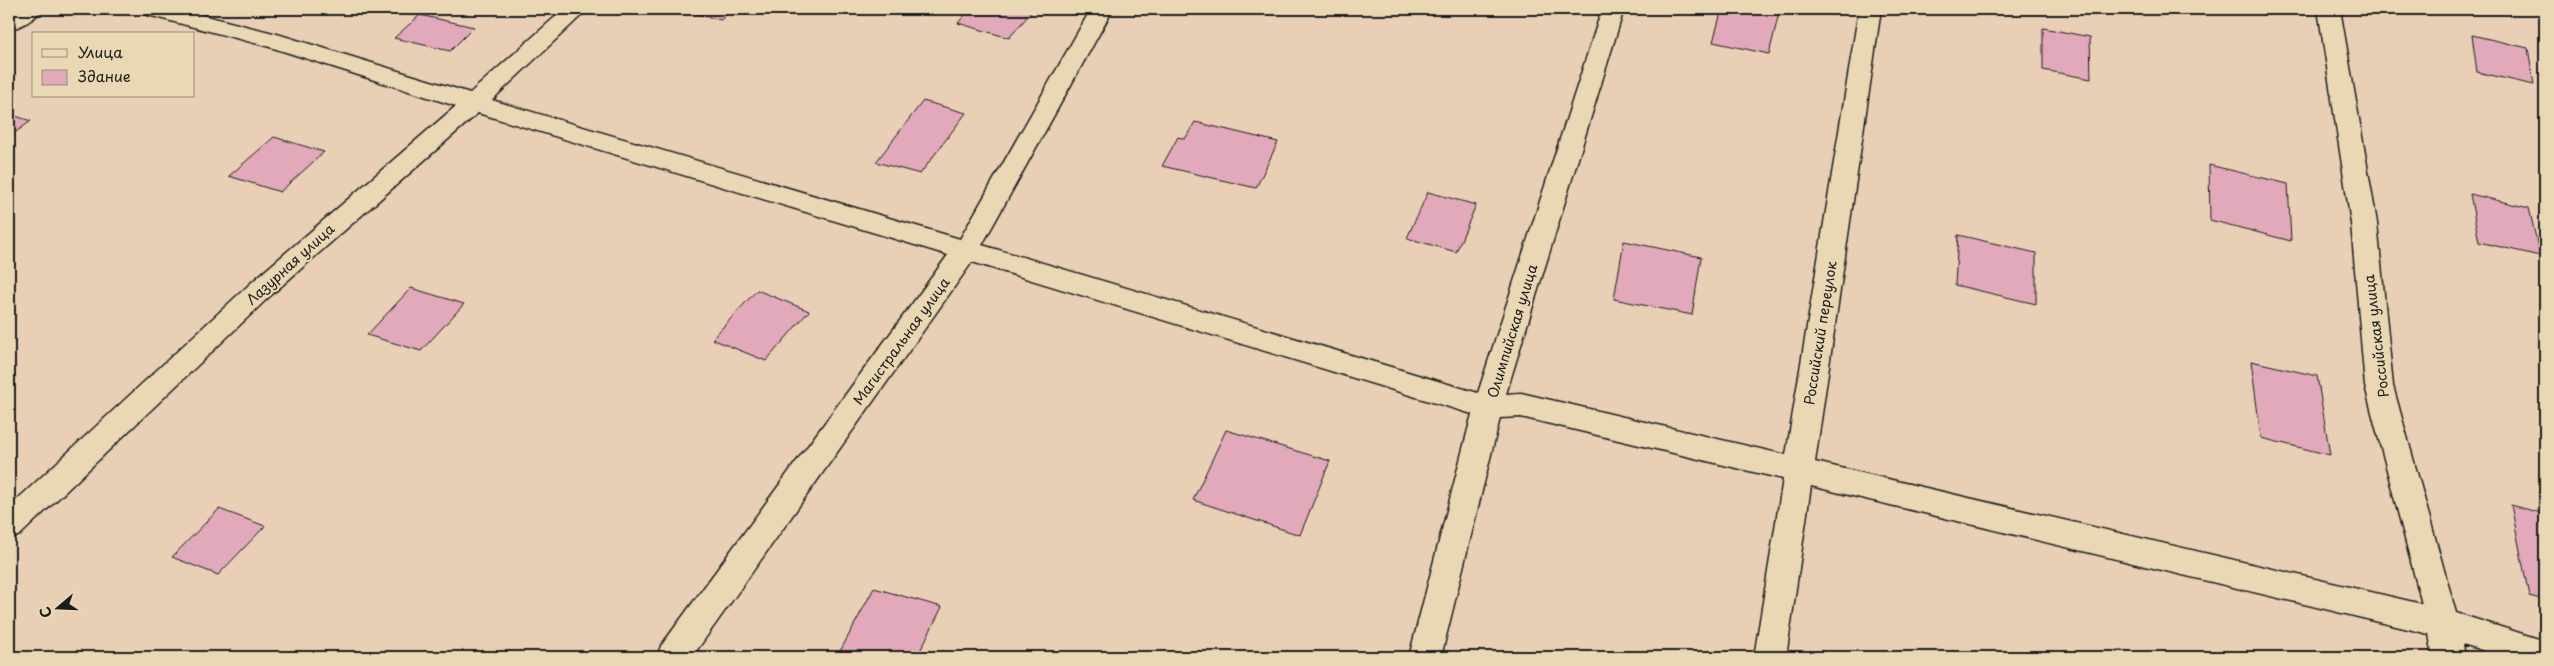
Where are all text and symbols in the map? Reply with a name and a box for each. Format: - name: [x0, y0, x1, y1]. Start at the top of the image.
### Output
- legend: [32, 32, 195, 98]
- text: Улица: [78, 40, 123, 63]
- text: Здание: [78, 64, 131, 87]
- street label: Лазурная улица: [241, 218, 339, 309]
- street label: Российский переулок: [1798, 259, 1842, 406]
- street label: Олимпийская улица: [1482, 261, 1542, 401]
- street label: Магистральная улица: [847, 273, 955, 409]
- street label: Российская улица: [2358, 273, 2394, 399]
- north arrow: [32, 584, 82, 634]
- text: С: [34, 604, 57, 621]

